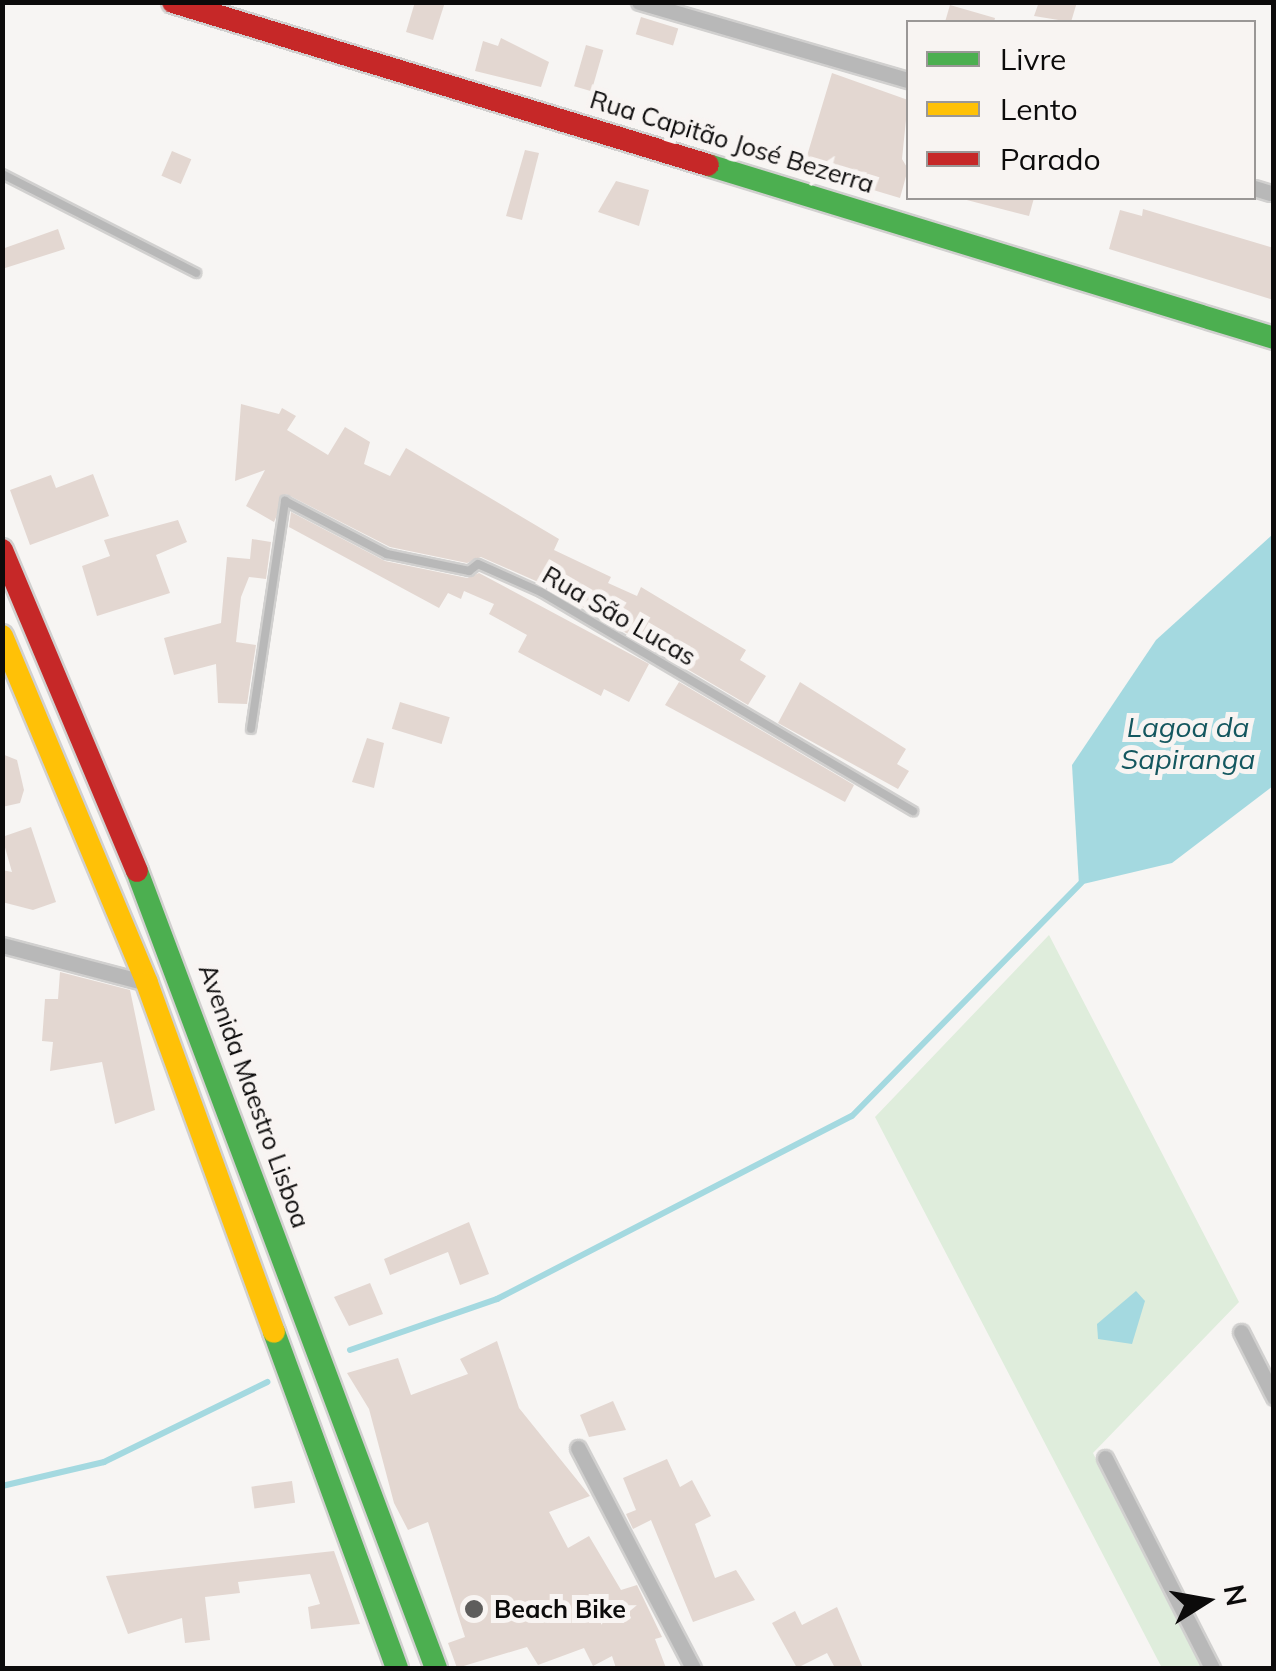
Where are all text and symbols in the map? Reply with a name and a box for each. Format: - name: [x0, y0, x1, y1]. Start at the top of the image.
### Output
- legend: [906, 20, 1256, 200]
- text: Livre: [1000, 40, 1066, 78]
- street label: Rua Capitão José Bezerra: [586, 84, 878, 200]
- text: Lento: [1000, 90, 1078, 128]
- text: Parado: [1000, 140, 1101, 178]
- street label: Rua São Lucas: [537, 560, 701, 672]
- water label: Lagoa da Sapiranga: [1121, 710, 1255, 776]
- street label: Avenida Maestro Lisboa: [192, 960, 316, 1232]
- north arrow: [1156, 1551, 1256, 1651]
- text: N: [1217, 1581, 1255, 1609]
- place label: Beach Bike: [494, 1594, 626, 1624]
- marker: Beach Bike: [463, 1598, 485, 1620]

